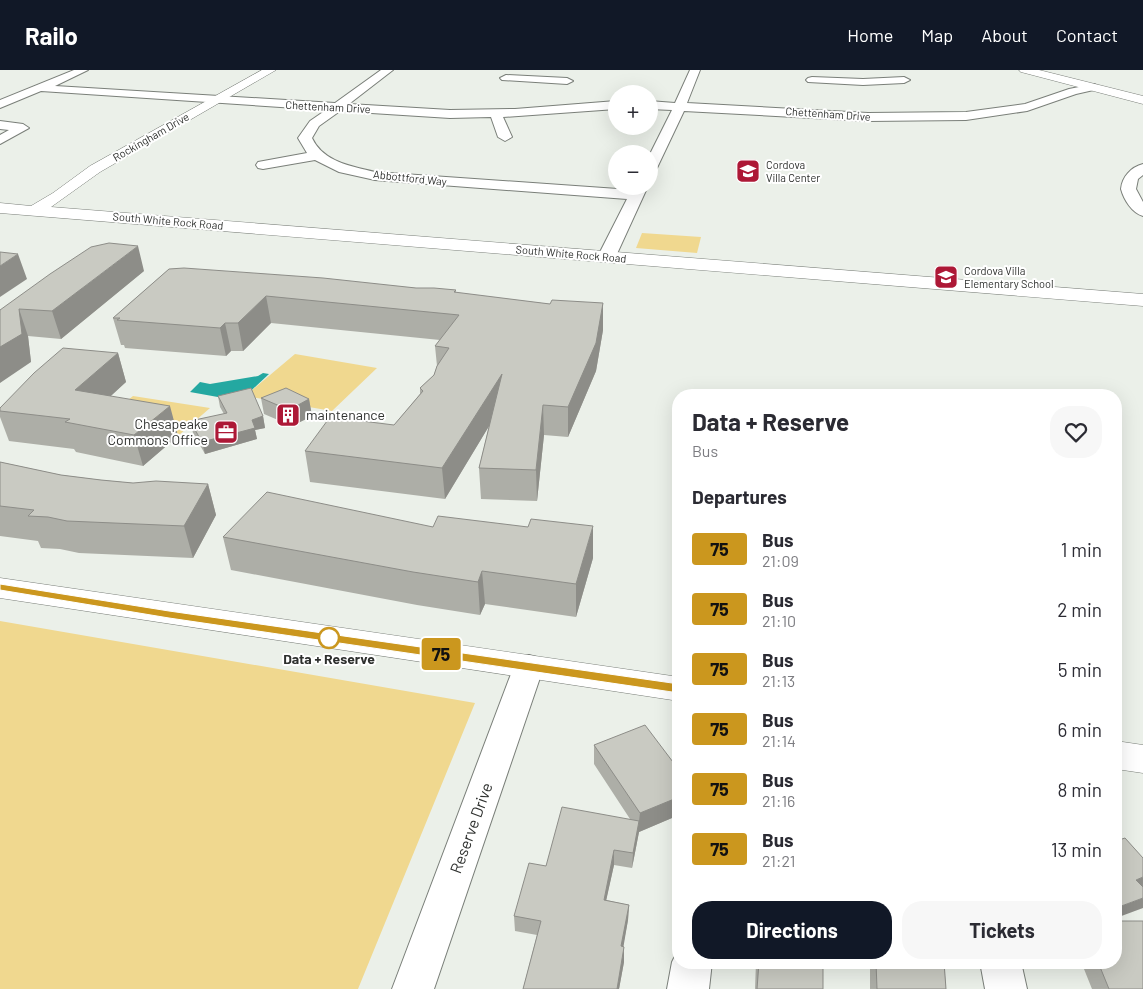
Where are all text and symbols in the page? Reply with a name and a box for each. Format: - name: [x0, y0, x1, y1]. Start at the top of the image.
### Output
- text: Railo: [25, 21, 78, 50]
- text: Home: [847, 24, 893, 46]
- text: Map: [921, 24, 953, 46]
- text: About: [981, 24, 1028, 46]
- text: Contact: [1056, 24, 1118, 46]
- map controls: [608, 85, 658, 195]
- button: +: [608, 85, 658, 135]
- street label: Chettenham Drive: [285, 98, 371, 115]
- street label: Chettenham Drive: [785, 104, 871, 123]
- street label: Rockingham Drive: [110, 109, 191, 164]
- button: −: [608, 145, 658, 195]
- school or university icon: Cordova Villa Center: [735, 158, 761, 184]
- place label: Cordova Villa Center: [766, 158, 820, 184]
- street label: Abbottford Way: [373, 167, 447, 188]
- street label: South White Rock Road: [112, 209, 224, 232]
- street label: South White Rock Road: [515, 242, 627, 265]
- school or university icon: Cordova Villa Elementary School: [933, 264, 959, 290]
- place label: Cordova Villa Elementary School: [964, 264, 1054, 290]
- building icon: maintenance: [275, 402, 301, 428]
- place label: maintenance: [306, 406, 385, 423]
- button: heart: [1050, 406, 1102, 458]
- text: Data + Reserve: [692, 407, 849, 436]
- place label: Chesapeake Commons Office: [108, 415, 208, 448]
- office icon: Chesapeake Commons Office: [213, 419, 239, 445]
- text: Bus: [692, 441, 718, 460]
- text: Departures: [692, 485, 787, 508]
- text: Bus: [762, 528, 794, 551]
- text: 75: [710, 538, 729, 560]
- text: 1 min: [1061, 538, 1102, 561]
- text: 21:09: [762, 551, 799, 570]
- text: Bus: [762, 588, 794, 611]
- text: 75: [710, 598, 729, 620]
- text: 2 min: [1057, 598, 1102, 621]
- text: 21:10: [762, 611, 796, 630]
- marker: Data + Reserve: [318, 627, 340, 649]
- line badge: 75: [418, 638, 464, 670]
- text: 75: [432, 643, 450, 665]
- text: Bus: [762, 648, 794, 671]
- place label: Data + Reserve: [283, 650, 375, 667]
- text: 75: [710, 658, 729, 680]
- text: 5 min: [1058, 658, 1102, 681]
- text: 21:13: [762, 671, 795, 690]
- text: Bus: [762, 708, 794, 731]
- text: 75: [710, 718, 729, 740]
- text: 6 min: [1058, 718, 1102, 741]
- text: 21:14: [762, 731, 796, 750]
- text: Bus: [762, 768, 794, 791]
- text: 75: [710, 778, 729, 800]
- text: 8 min: [1058, 778, 1102, 801]
- street label: Reserve Drive: [445, 780, 496, 876]
- text: 21:16: [762, 791, 795, 810]
- text: Bus: [762, 828, 794, 851]
- text: 75: [710, 838, 729, 860]
- text: 13 min: [1051, 838, 1102, 861]
- text: 21:21: [762, 851, 795, 870]
- button: Directions: [692, 901, 892, 959]
- button: Tickets: [902, 901, 1102, 959]

